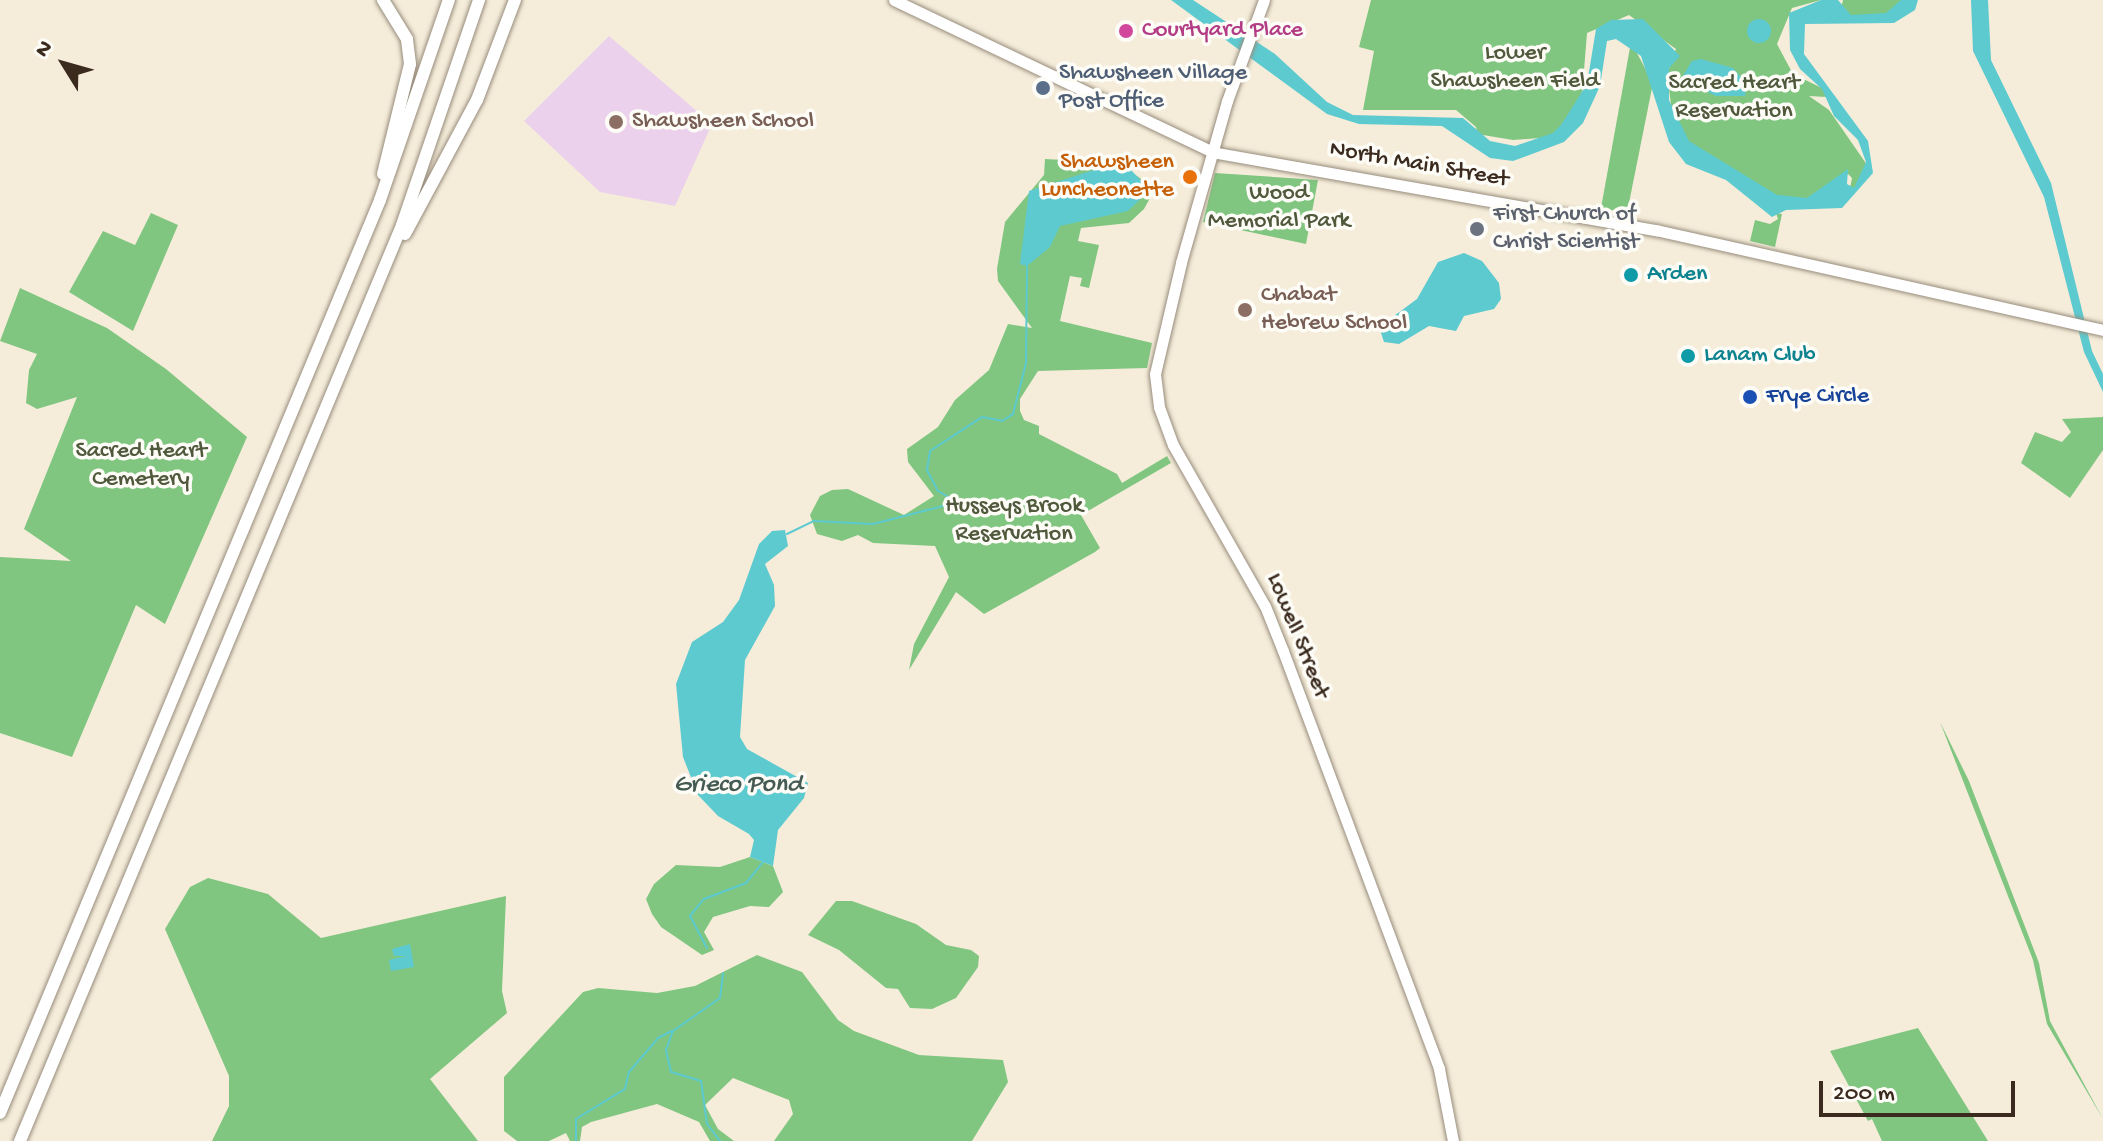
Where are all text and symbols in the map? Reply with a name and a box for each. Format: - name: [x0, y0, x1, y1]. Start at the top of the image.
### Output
- place label: Courtyard Place: [1142, 17, 1303, 45]
- marker: Courtyard Place: [1117, 22, 1135, 40]
- north arrow: [24, 24, 104, 104]
- text: N: [30, 36, 60, 63]
- park label: Lower Shawsheen Field: [1431, 40, 1599, 96]
- place label: Shawsheen Village Post Office: [1059, 60, 1247, 116]
- park label: Sacred Heart Reservation: [1669, 70, 1799, 126]
- marker: Shawsheen Village Post Office: [1034, 79, 1052, 97]
- place label: Shawsheen School: [632, 108, 814, 136]
- marker: Shawsheen School: [607, 113, 625, 131]
- street label: North Main Street: [1327, 135, 1511, 195]
- place label: Shawsheen Luncheonette: [1041, 149, 1174, 205]
- marker: Shawsheen Luncheonette: [1181, 168, 1199, 186]
- park label: Wood Memorial Park: [1208, 180, 1350, 236]
- place label: First Church of Christ Scientist: [1493, 201, 1639, 257]
- marker: First Church of Christ Scientist: [1468, 220, 1486, 238]
- place label: Arden: [1647, 261, 1708, 289]
- marker: Arden: [1622, 266, 1640, 284]
- place label: Chabat Hebrew School: [1261, 282, 1407, 338]
- marker: Chabat Hebrew School: [1236, 301, 1254, 319]
- place label: Lanam Club: [1704, 342, 1816, 370]
- marker: Lanam Club: [1679, 347, 1697, 365]
- place label: Frye Circle: [1766, 383, 1869, 411]
- marker: Frye Circle: [1741, 388, 1759, 406]
- park label: Sacred Heart Cemetery: [76, 438, 206, 494]
- park label: Husseys Brook Reservation: [945, 493, 1083, 549]
- street label: Lowell Street: [1259, 569, 1335, 703]
- water label: Grieco Pond: [674, 770, 802, 802]
- scale bar: [1823, 1065, 2019, 1115]
- text: 200 m: [1833, 1080, 1895, 1109]

